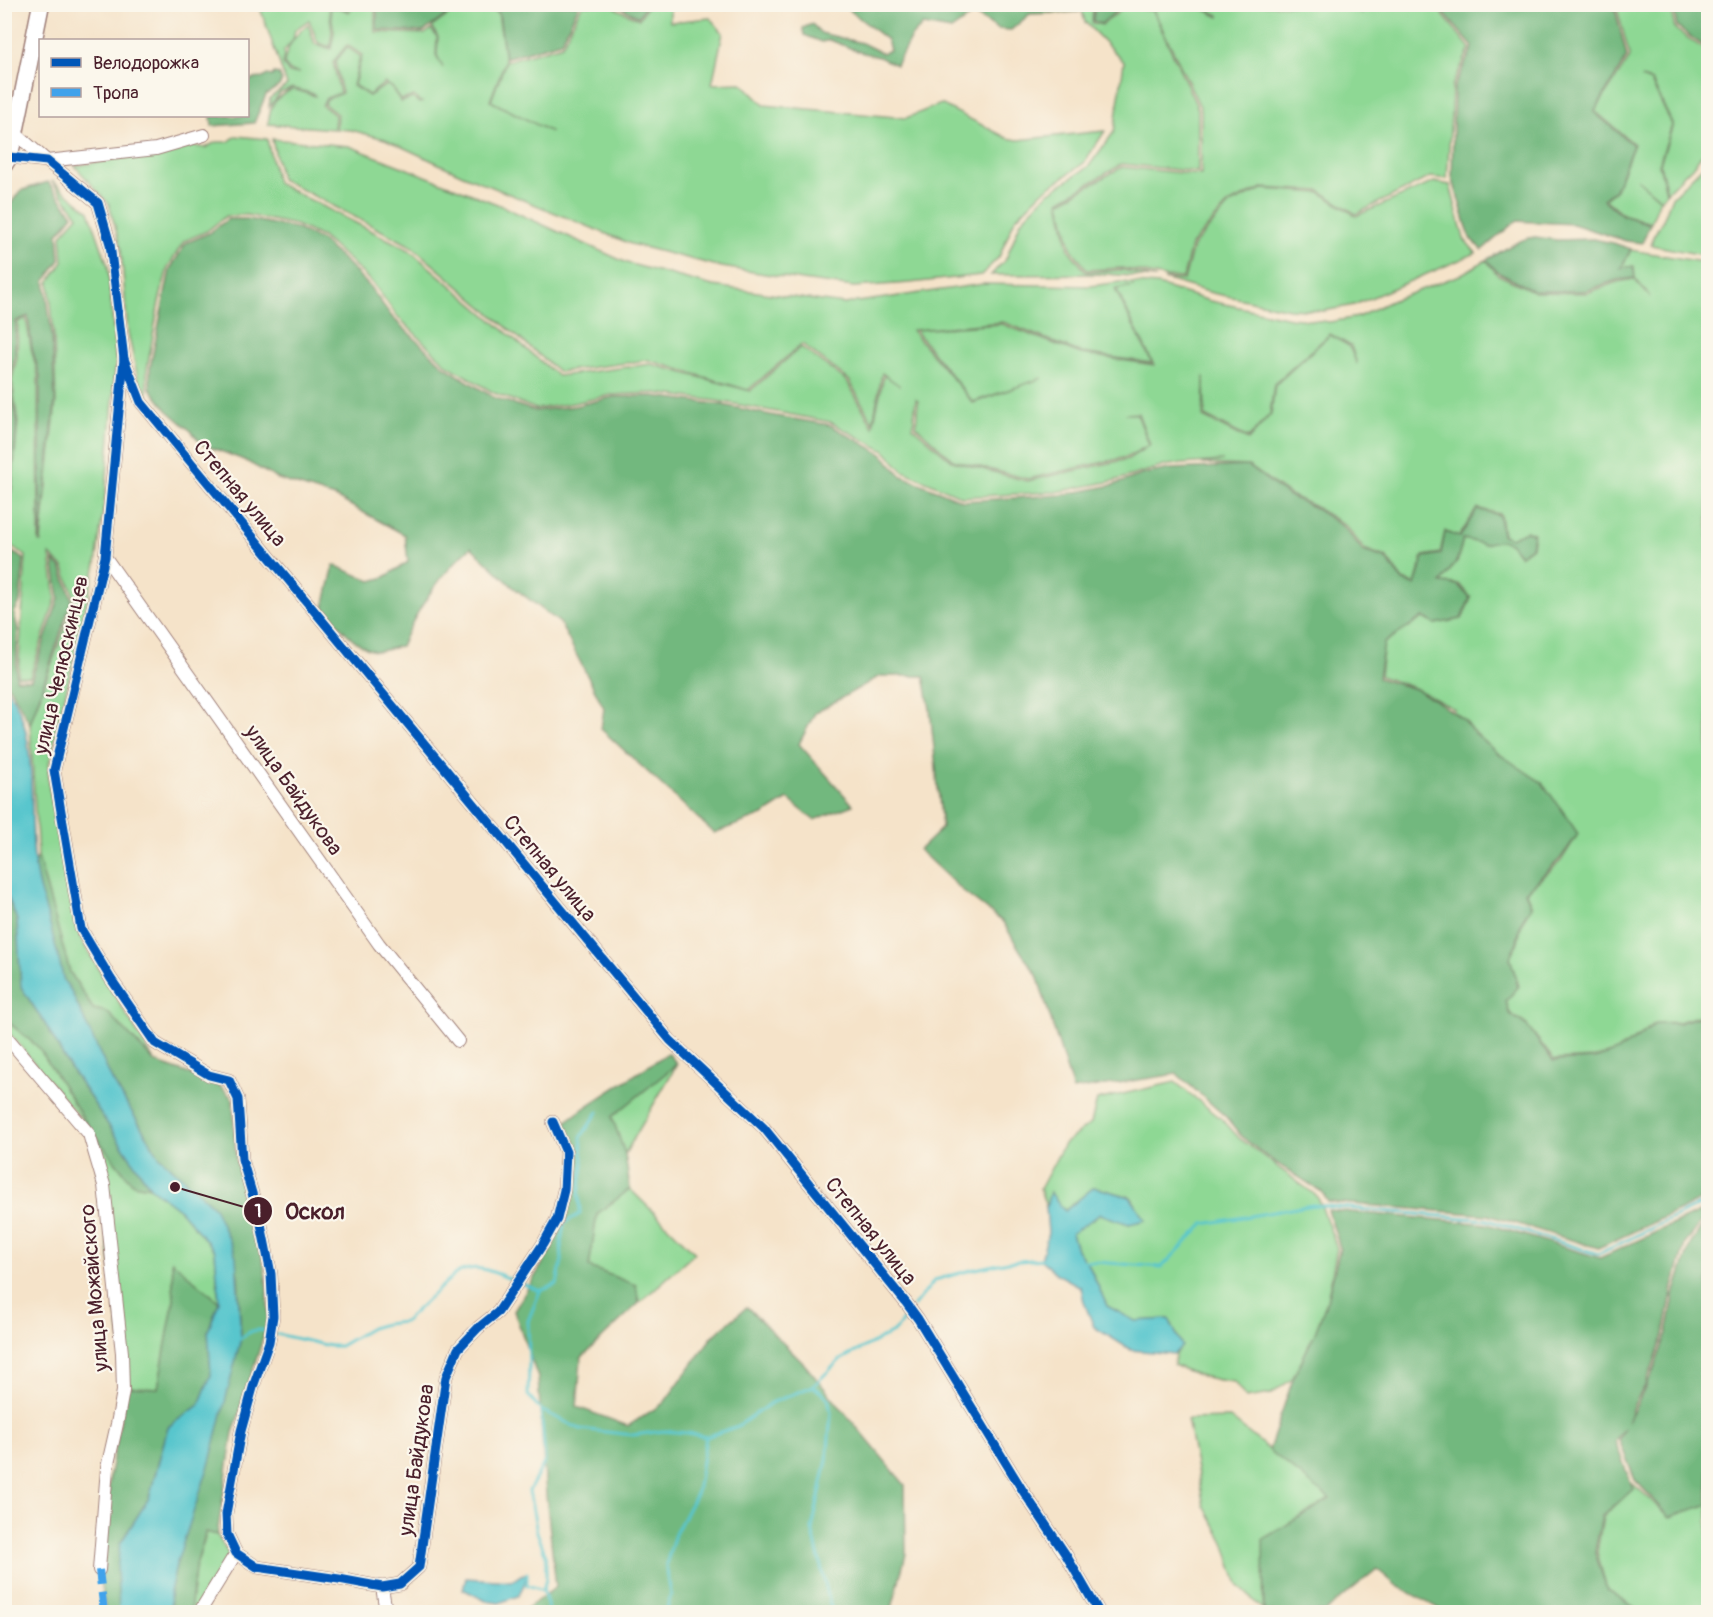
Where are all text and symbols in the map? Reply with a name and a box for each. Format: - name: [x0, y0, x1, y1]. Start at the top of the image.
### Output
- legend: [39, 39, 249, 117]
- text: Велодорожка: [93, 52, 199, 75]
- text: Тропа: [93, 82, 139, 105]
- street label: Степная улица: [187, 434, 292, 552]
- street label: улица Челюскинцев: [28, 573, 95, 758]
- street label: улица Байдукова: [238, 719, 349, 861]
- street label: Степная улица: [497, 809, 602, 927]
- street label: Степная улица: [819, 1172, 922, 1291]
- callout: Оскол: [243, 1191, 357, 1231]
- text: Оскол: [285, 1198, 345, 1226]
- text: 1: [254, 1200, 262, 1223]
- street label: улица Можайского: [74, 1203, 115, 1374]
- street label: улица Байдукова: [392, 1382, 441, 1539]

